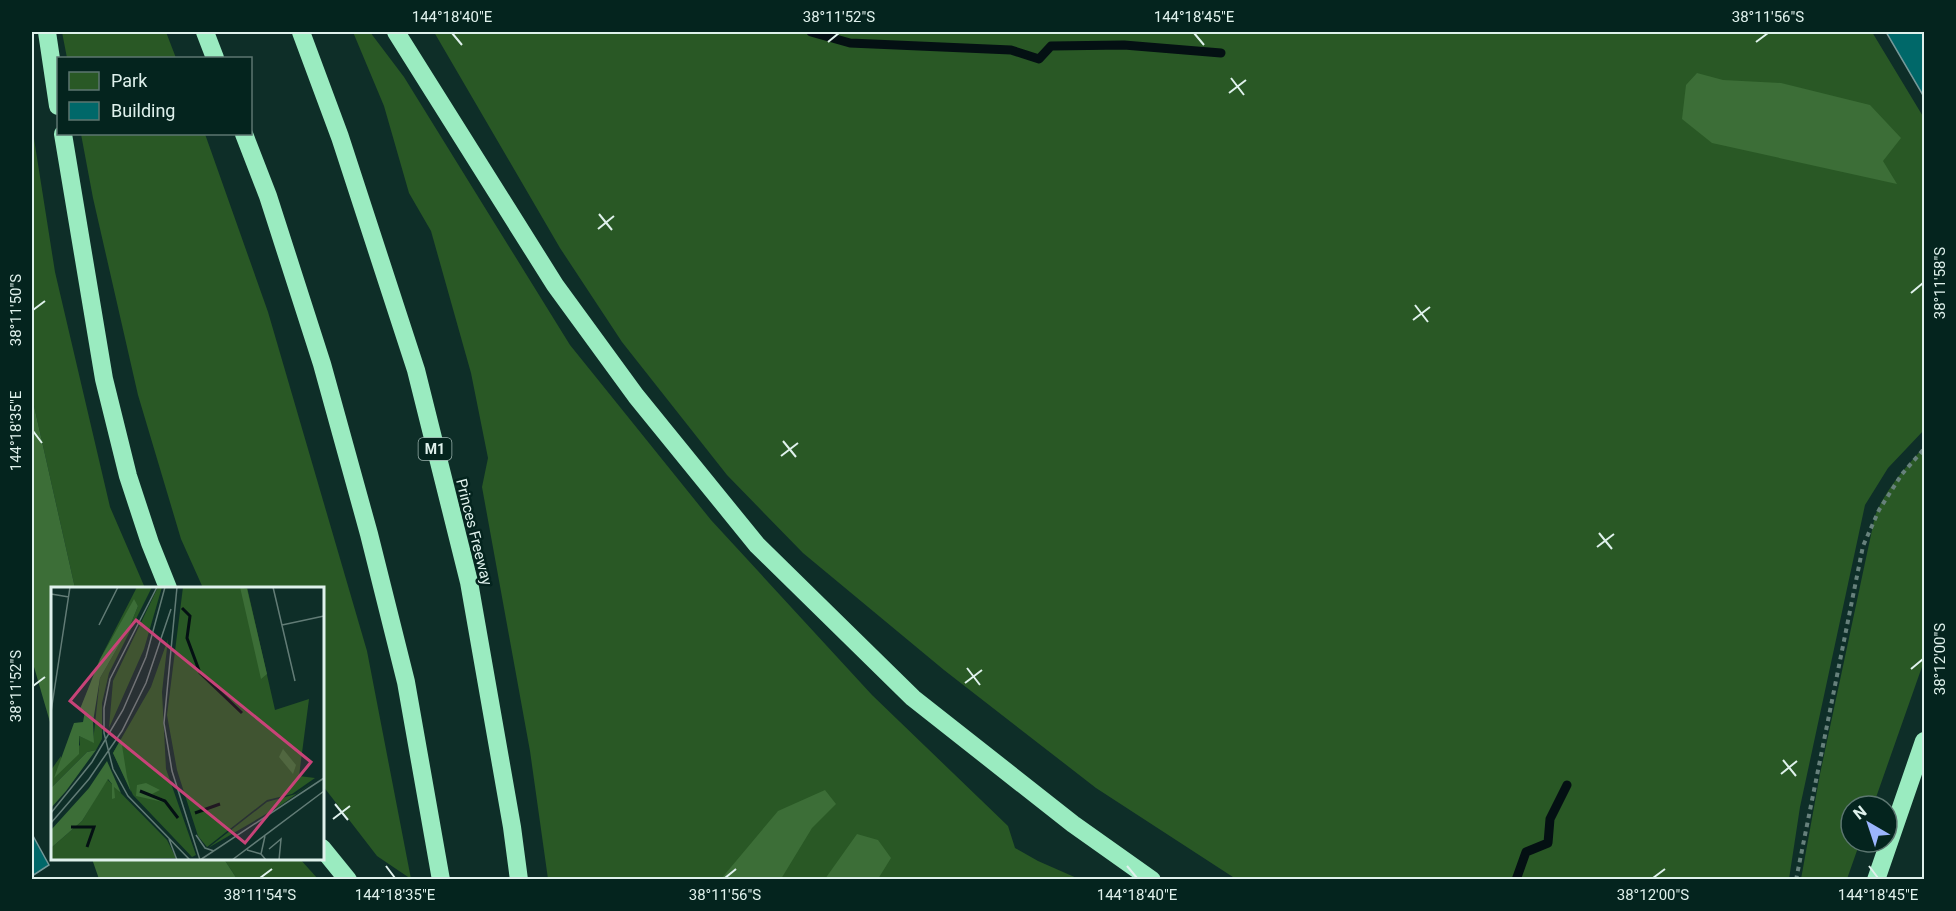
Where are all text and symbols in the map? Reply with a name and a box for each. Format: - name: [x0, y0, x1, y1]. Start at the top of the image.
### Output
- text: 144°18'40"E: [412, 8, 493, 26]
- text: 38°11'52"S: [803, 8, 875, 26]
- text: 144°18'45"E: [1154, 8, 1235, 26]
- text: 38°11'56"S: [1732, 8, 1804, 26]
- legend: [57, 57, 252, 135]
- text: Park: [111, 70, 148, 91]
- text: Building: [111, 100, 175, 121]
- text: 38°11'58"S: [1931, 247, 1949, 319]
- text: 38°11'50"S: [7, 274, 25, 346]
- text: 144°18'35"E: [7, 390, 25, 471]
- road number: M1: [418, 438, 452, 460]
- street label: Princes Freeway: [452, 477, 496, 587]
- inset map: [51, 587, 324, 860]
- text: 38°12'00"S: [1931, 623, 1949, 695]
- text: 38°11'52"S: [7, 650, 25, 722]
- north arrow: [1839, 794, 1899, 854]
- text: N: [1850, 802, 1870, 824]
- text: 38°11'54"S: [224, 886, 296, 904]
- text: 144°18'35"E: [355, 886, 436, 904]
- text: 38°11'56"S: [689, 886, 761, 904]
- text: 144°18'40"E: [1097, 886, 1178, 904]
- text: 38°12'00"S: [1617, 886, 1689, 904]
- text: 144°18'45"E: [1838, 886, 1919, 904]

